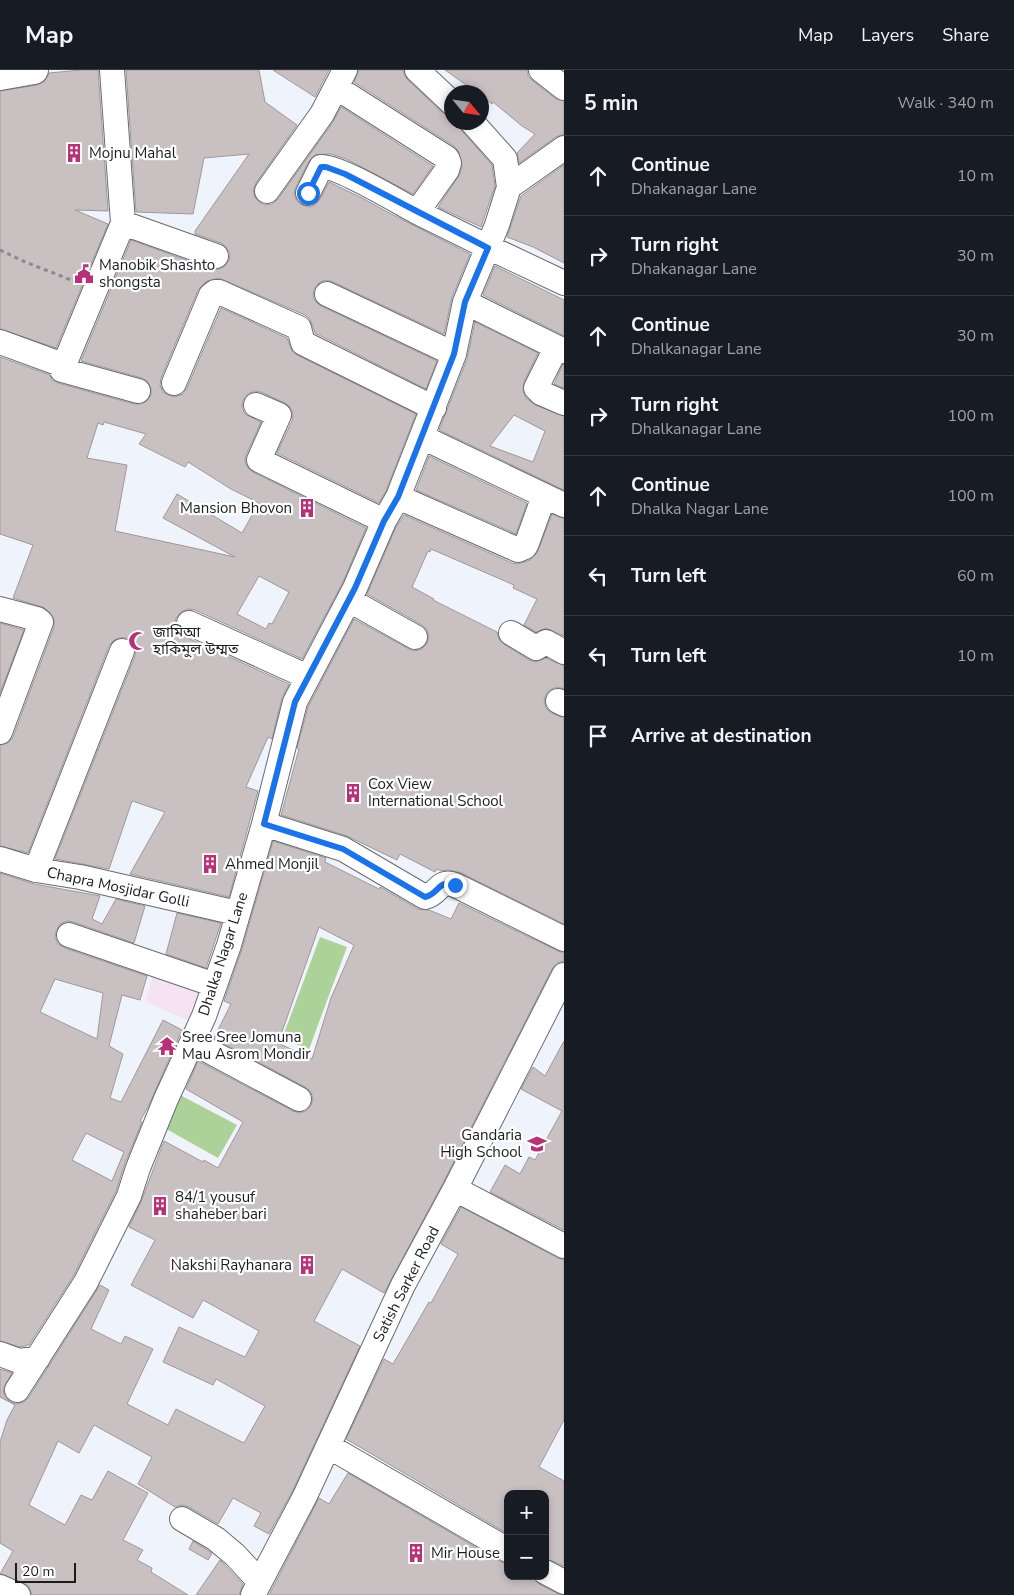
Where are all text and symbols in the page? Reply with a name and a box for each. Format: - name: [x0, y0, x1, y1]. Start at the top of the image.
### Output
- text: Map: [25, 19, 73, 51]
- text: Map: [798, 23, 833, 47]
- text: Layers: [861, 23, 914, 47]
- text: Share: [942, 23, 989, 47]
- north arrow: [444, 85, 489, 130]
- text: 5 min: [584, 89, 638, 117]
- text: Walk · 340 m: [898, 92, 994, 114]
- building icon: Mojnu Mahal: [63, 142, 85, 164]
- place label: Mojnu Mahal: [89, 143, 177, 163]
- text: Continue: [631, 152, 710, 178]
- icon: ahead: [584, 162, 612, 190]
- text: 10 m: [957, 165, 994, 187]
- text: Dhakanagar Lane: [631, 178, 757, 200]
- route start: [297, 182, 320, 205]
- text: Turn right: [631, 232, 718, 258]
- icon: right: [584, 242, 612, 270]
- text: 30 m: [957, 245, 994, 267]
- place label: Manobik Shashto shongsta: [99, 255, 215, 292]
- text: Dhakanagar Lane: [631, 258, 757, 280]
- public building icon: Manobik Shashto shongsta: [73, 263, 95, 285]
- text: Continue: [631, 312, 710, 338]
- icon: ahead: [584, 322, 612, 350]
- text: 30 m: [957, 325, 994, 347]
- text: Dhalkanagar Lane: [631, 338, 762, 360]
- text: Turn right: [631, 392, 718, 418]
- icon: right: [584, 402, 612, 430]
- text: 100 m: [947, 405, 994, 427]
- text: Dhalkanagar Lane: [631, 418, 762, 440]
- text: Continue: [631, 472, 710, 498]
- icon: ahead: [584, 482, 612, 510]
- text: 100 m: [947, 485, 994, 507]
- building icon: Mansion Bhovon: [296, 497, 318, 519]
- place label: Mansion Bhovon: [180, 498, 292, 518]
- text: Dhalka Nagar Lane: [631, 498, 768, 520]
- icon: left: [584, 562, 612, 590]
- text: Turn left: [631, 563, 706, 589]
- text: 60 m: [957, 565, 994, 587]
- place label: জামিআ হাকিমুল উম্মত: [152, 622, 239, 659]
- mosque icon: জামিআ হাকিমুল উম্মত: [127, 630, 149, 652]
- icon: left: [584, 642, 612, 670]
- text: Turn left: [631, 643, 706, 669]
- text: 10 m: [957, 645, 994, 667]
- icon: arrive: [584, 722, 612, 750]
- text: Arrive at destination: [631, 723, 812, 749]
- place label: Cox View International School: [368, 774, 504, 811]
- building icon: Cox View International School: [342, 782, 364, 804]
- building icon: Ahmed Monjil: [199, 853, 221, 875]
- place label: Ahmed Monjil: [225, 854, 320, 874]
- street label: Chapra Mosjidar Golli: [45, 862, 191, 912]
- route end: [444, 874, 467, 897]
- street label: Dhalka Nagar Lane: [194, 890, 252, 1018]
- place label: Sree Sree Jomuna Mau Asrom Mondir: [182, 1027, 311, 1064]
- temple icon: Sree Sree Jomuna Mau Asrom Mondir: [156, 1035, 178, 1057]
- place label: Gandaria High School: [440, 1125, 523, 1162]
- school or university icon: Gandaria High School: [526, 1133, 548, 1155]
- place label: 84/1 yousuf shaheber bari: [175, 1187, 267, 1224]
- building icon: 84/1 yousuf shaheber bari: [149, 1195, 171, 1217]
- street label: Satish Sarker Road: [368, 1223, 444, 1345]
- building icon: Nakshi Rayhanara: [296, 1254, 318, 1276]
- place label: Nakshi Rayhanara: [171, 1255, 292, 1275]
- map controls: [504, 1490, 549, 1580]
- button: +: [504, 1490, 549, 1535]
- button: −: [504, 1535, 549, 1580]
- building icon: Mir House: [405, 1542, 427, 1564]
- place label: Mir House: [431, 1543, 500, 1563]
- scale bar: [15, 1560, 76, 1583]
- text: 20 m: [22, 1562, 54, 1581]

